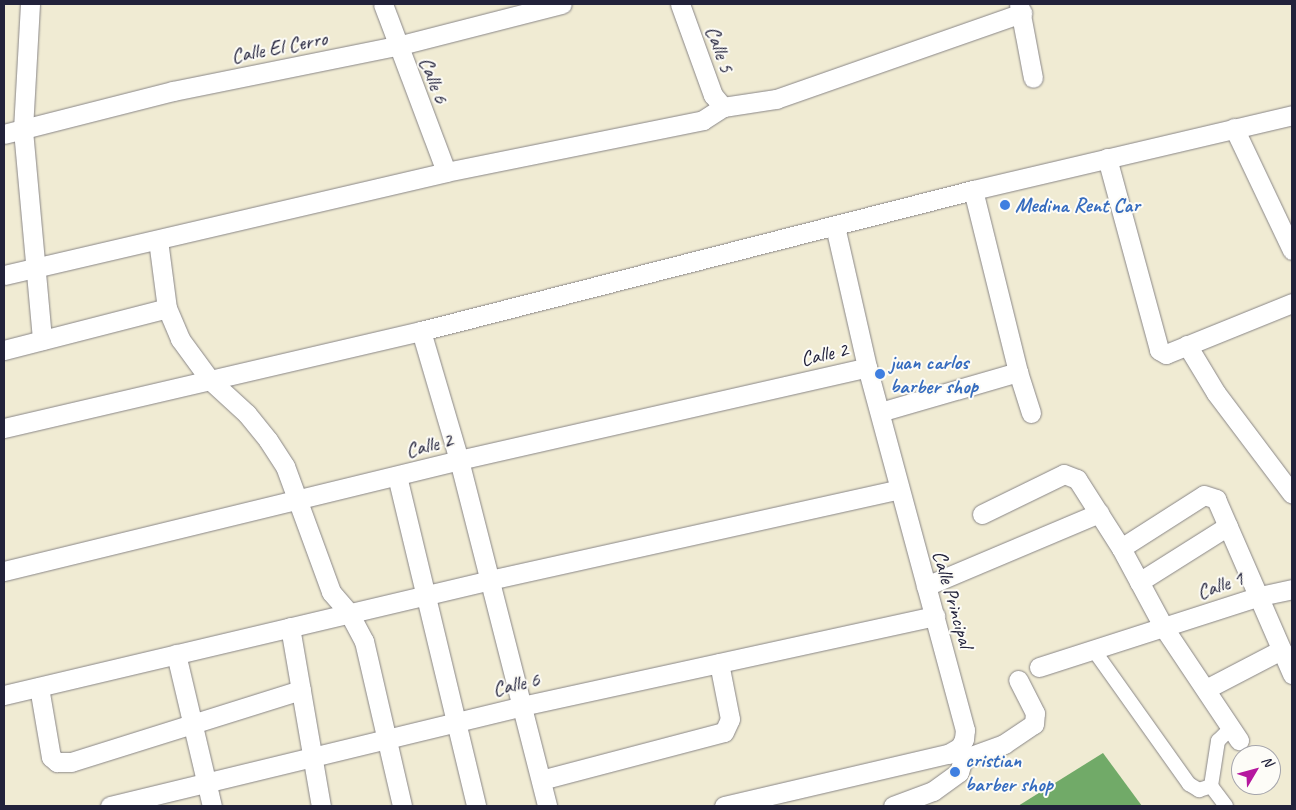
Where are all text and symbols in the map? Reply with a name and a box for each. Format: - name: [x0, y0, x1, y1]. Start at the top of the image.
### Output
- street label: Calle 5: [700, 22, 740, 76]
- street label: Calle El Cerro: [229, 25, 329, 69]
- street label: Calle 6: [414, 53, 454, 107]
- place label: Medina Rent Car: [1015, 192, 1140, 218]
- marker: Medina Rent Car: [999, 199, 1011, 211]
- street label: Calle 2: [798, 336, 850, 372]
- place label: juan carlos barber shop: [890, 349, 978, 399]
- marker: juan carlos barber shop: [874, 368, 886, 380]
- street label: Calle 2: [403, 427, 455, 463]
- street label: Calle Principal: [927, 547, 979, 651]
- street label: Calle 1: [1193, 565, 1247, 605]
- street label: Calle 6: [490, 666, 542, 702]
- north arrow: [1231, 745, 1281, 795]
- place label: cristian barber shop: [965, 747, 1053, 797]
- text: N: [1258, 753, 1277, 770]
- marker: cristian barber shop: [949, 766, 961, 778]

